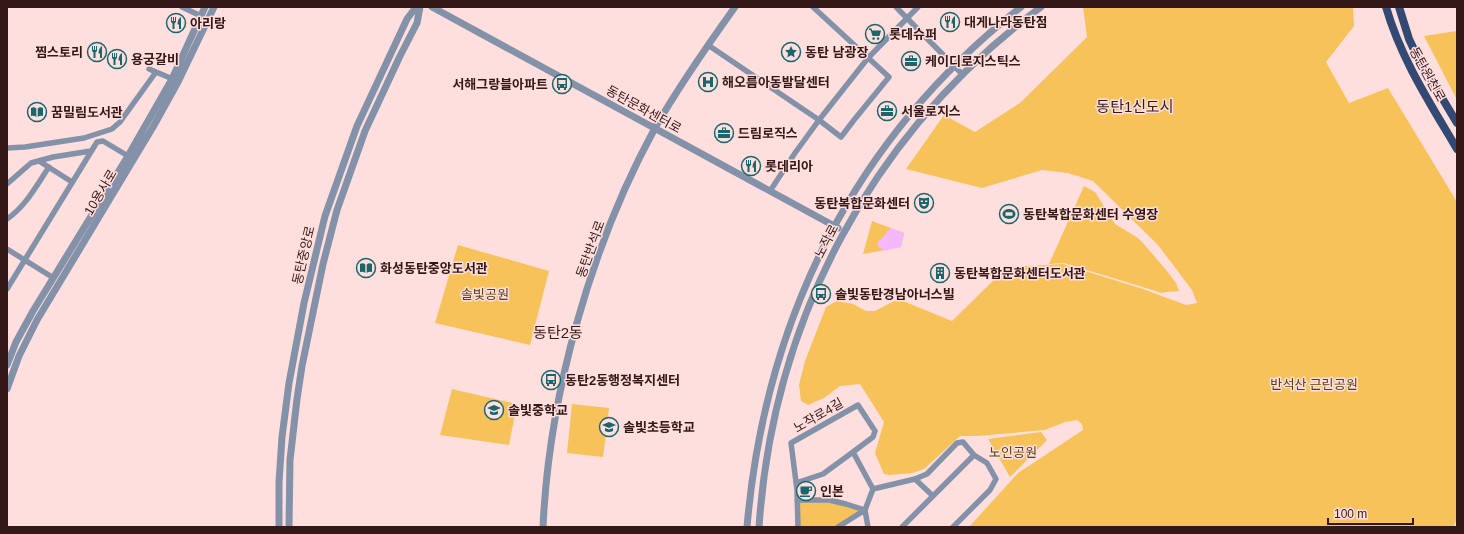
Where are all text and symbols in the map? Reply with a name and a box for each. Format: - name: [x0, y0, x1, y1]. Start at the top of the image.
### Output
- restaurant icon: 대게나라동탄점: [939, 11, 961, 33]
- restaurant icon: 아리랑: [165, 12, 187, 34]
- place label: 대게나라동탄점: [964, 15, 1048, 30]
- place label: 아리랑: [190, 16, 226, 31]
- supermarket icon: 롯데슈퍼: [864, 23, 886, 45]
- place label: 롯데슈퍼: [889, 27, 937, 42]
- restaurant icon: 찜스토리: [86, 41, 108, 63]
- place icon: 동탄 남광장: [780, 41, 802, 63]
- street label: 동탄원천로: [1407, 44, 1449, 104]
- place label: 찜스토리: [35, 45, 83, 60]
- place label: 동탄 남광장: [805, 45, 868, 60]
- restaurant icon: 용궁갈비: [106, 48, 128, 70]
- office icon: 케이디로지스틱스: [900, 50, 922, 72]
- place label: 용궁갈비: [131, 52, 179, 67]
- place label: 케이디로지스틱스: [925, 54, 1021, 69]
- hospital icon: 해오름아동발달센터: [697, 71, 719, 93]
- bus stop icon: 서해그랑블아파트: [551, 73, 573, 95]
- place label: 해오름아동발달센터: [722, 75, 830, 90]
- place label: 서해그랑블아파트: [452, 77, 548, 92]
- street label: 동탄문화센터로: [604, 83, 684, 136]
- district label: 동탄1신도시: [1096, 98, 1174, 115]
- office icon: 서울로지스: [876, 100, 898, 122]
- library icon: 꿈밀림도서관: [26, 101, 48, 123]
- place label: 서울로지스: [901, 104, 961, 119]
- place label: 꿈밀림도서관: [51, 105, 123, 120]
- office icon: 드림로직스: [713, 122, 735, 144]
- place label: 드림로직스: [738, 126, 798, 141]
- restaurant icon: 롯데리아: [740, 155, 762, 177]
- place label: 롯데리아: [765, 159, 813, 174]
- street label: 10용사로: [81, 167, 120, 218]
- theatre icon: 동탄복합문화센터: [913, 192, 935, 214]
- place label: 동탄복합문화센터: [814, 196, 910, 211]
- sports icon: 동탄복합문화센터 수영장: [998, 203, 1020, 225]
- place label: 동탄복합문화센터 수영장: [1023, 207, 1158, 222]
- street label: 동탄반석로: [573, 218, 608, 280]
- street label: 노작로: [812, 222, 841, 261]
- street label: 동탄중앙로: [289, 224, 318, 286]
- library icon: 화성동탄중앙도서관: [355, 257, 377, 279]
- place label: 화성동탄중앙도서관: [380, 261, 488, 276]
- building icon: 동탄복합문화센터도서관: [929, 262, 951, 284]
- place label: 동탄복합문화센터도서관: [954, 266, 1086, 281]
- bus stop icon: 솔빛동탄경남아너스빌: [810, 283, 832, 305]
- park label: 솔빛공원: [461, 287, 509, 302]
- place label: 솔빛동탄경남아너스빌: [835, 287, 955, 302]
- district label: 동탄2동: [533, 324, 583, 341]
- bus stop icon: 동탄2동행정복지센터: [540, 369, 562, 391]
- place label: 동탄2동행정복지센터: [565, 373, 680, 388]
- park label: 반석산 근린공원: [1270, 377, 1358, 392]
- street label: 노작로4길: [791, 395, 846, 436]
- school or university icon: 솔빛중학교: [483, 399, 505, 421]
- place label: 솔빛중학교: [508, 403, 568, 418]
- school or university icon: 솔빛초등학교: [598, 416, 620, 438]
- place label: 솔빛초등학교: [623, 420, 695, 435]
- park label: 노인공원: [989, 445, 1037, 460]
- cafe icon: 인본: [795, 480, 817, 502]
- place label: 인본: [820, 484, 844, 499]
- scale bar: [1328, 500, 1413, 526]
- text: 100 m: [1334, 507, 1367, 521]

